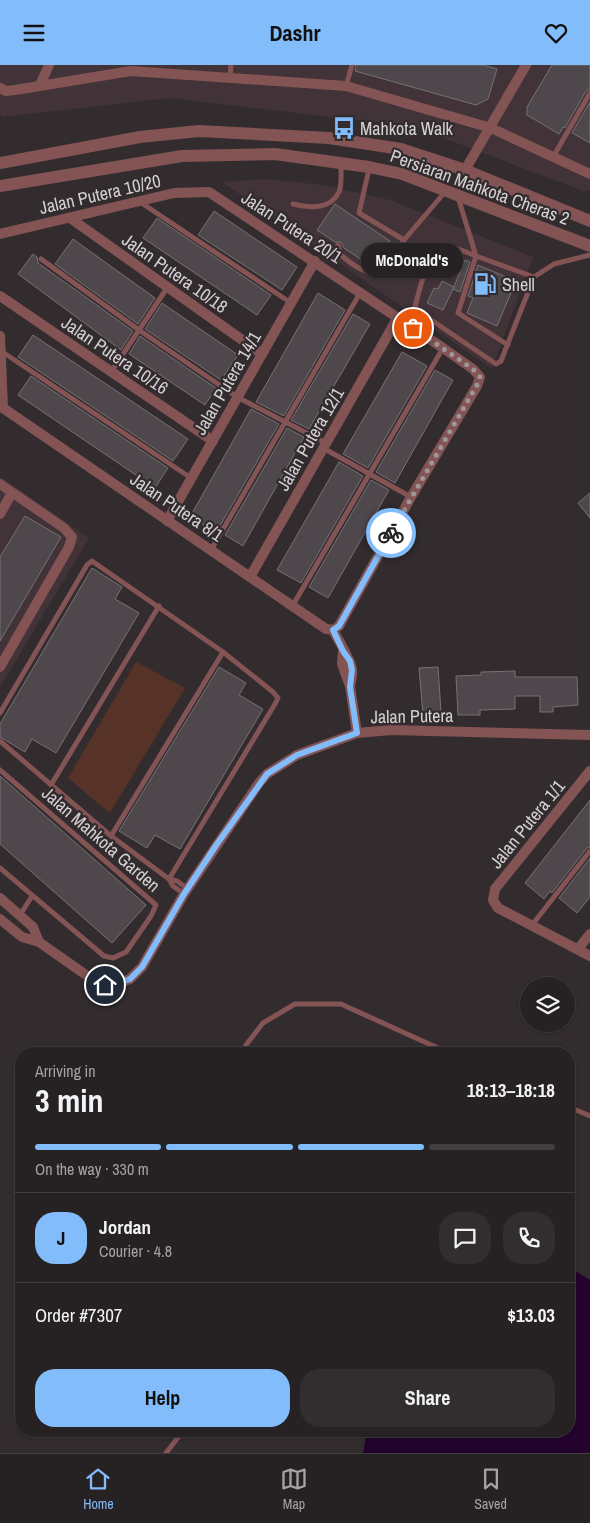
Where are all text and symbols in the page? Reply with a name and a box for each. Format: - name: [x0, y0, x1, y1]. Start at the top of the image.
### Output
- text: Dashr: [269, 18, 321, 48]
- icon: menu: [20, 19, 48, 47]
- icon: heart: [542, 19, 570, 47]
- bus stop icon: Mahkota Walk: [331, 115, 357, 141]
- place label: Mahkota Walk: [360, 116, 454, 141]
- street label: Persiaran Mahkota Cheras 2: [387, 143, 573, 231]
- street label: Jalan Putera 10/20: [37, 168, 163, 220]
- street label: Jalan Putera 20/1: [237, 185, 348, 269]
- street label: Jalan Putera 10/18: [117, 227, 233, 319]
- callout: McDonald's: [362, 243, 464, 278]
- text: McDonald's: [375, 249, 449, 271]
- fuel station icon: Shell: [472, 271, 498, 297]
- place label: Shell: [502, 272, 535, 297]
- pin: [392, 307, 434, 349]
- street label: Jalan Putera 10/16: [57, 310, 173, 400]
- icon: bag: [399, 314, 427, 342]
- street label: Jalan Putera 14/1: [187, 326, 267, 439]
- street label: Jalan Putera 12/1: [270, 382, 350, 495]
- street label: Jalan Putera 8/1: [125, 467, 229, 548]
- courier: [366, 508, 416, 558]
- icon: bike: [377, 519, 405, 547]
- street label: Jalan Putera: [370, 703, 454, 729]
- street label: Jalan Putera 1/1: [483, 774, 571, 874]
- street label: Jalan Mahkota Garden: [36, 781, 166, 897]
- pin: [84, 964, 126, 1006]
- icon: home: [91, 971, 119, 999]
- map controls: [520, 977, 575, 1032]
- button: layers: [520, 977, 575, 1032]
- text: Arriving in: [35, 1060, 96, 1082]
- text: 18:13–18:18: [467, 1077, 555, 1103]
- text: 3 min: [35, 1079, 104, 1122]
- text: On the way · 330 m: [35, 1158, 149, 1180]
- button: chat: [439, 1212, 491, 1264]
- button: phone: [503, 1212, 555, 1264]
- text: Jordan: [99, 1214, 151, 1240]
- text: J: [57, 1225, 65, 1251]
- text: Courier · 4.8: [99, 1240, 172, 1262]
- text: Order #7307: [35, 1302, 122, 1328]
- text: $13.03: [507, 1302, 555, 1328]
- button: Help: [35, 1369, 290, 1427]
- button: Share: [300, 1369, 555, 1427]
- tab: Home: [83, 1465, 114, 1513]
- tab: Map: [280, 1465, 308, 1513]
- tab: Saved: [474, 1465, 507, 1513]

